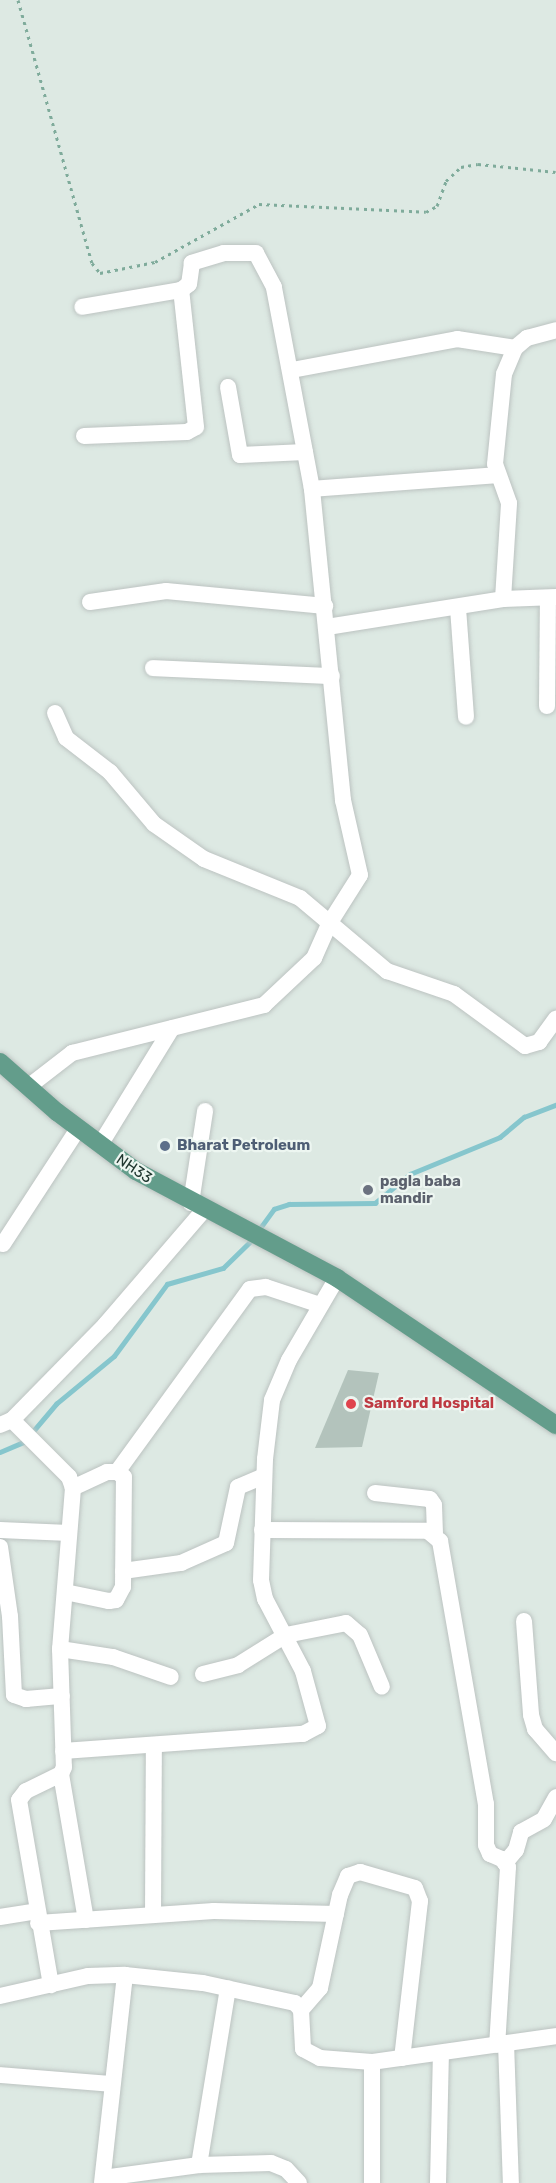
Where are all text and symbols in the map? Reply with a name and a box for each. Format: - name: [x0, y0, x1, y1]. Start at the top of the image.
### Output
- place label: Bharat Petroleum: [177, 1137, 310, 1155]
- marker: Bharat Petroleum: [158, 1139, 172, 1153]
- street label: NH33: [113, 1151, 155, 1187]
- place label: pagla baba mandir: [380, 1172, 461, 1207]
- marker: pagla baba mandir: [361, 1183, 375, 1197]
- marker: Samford Hospital: [342, 1395, 360, 1413]
- place label: Samford Hospital: [364, 1395, 494, 1413]

